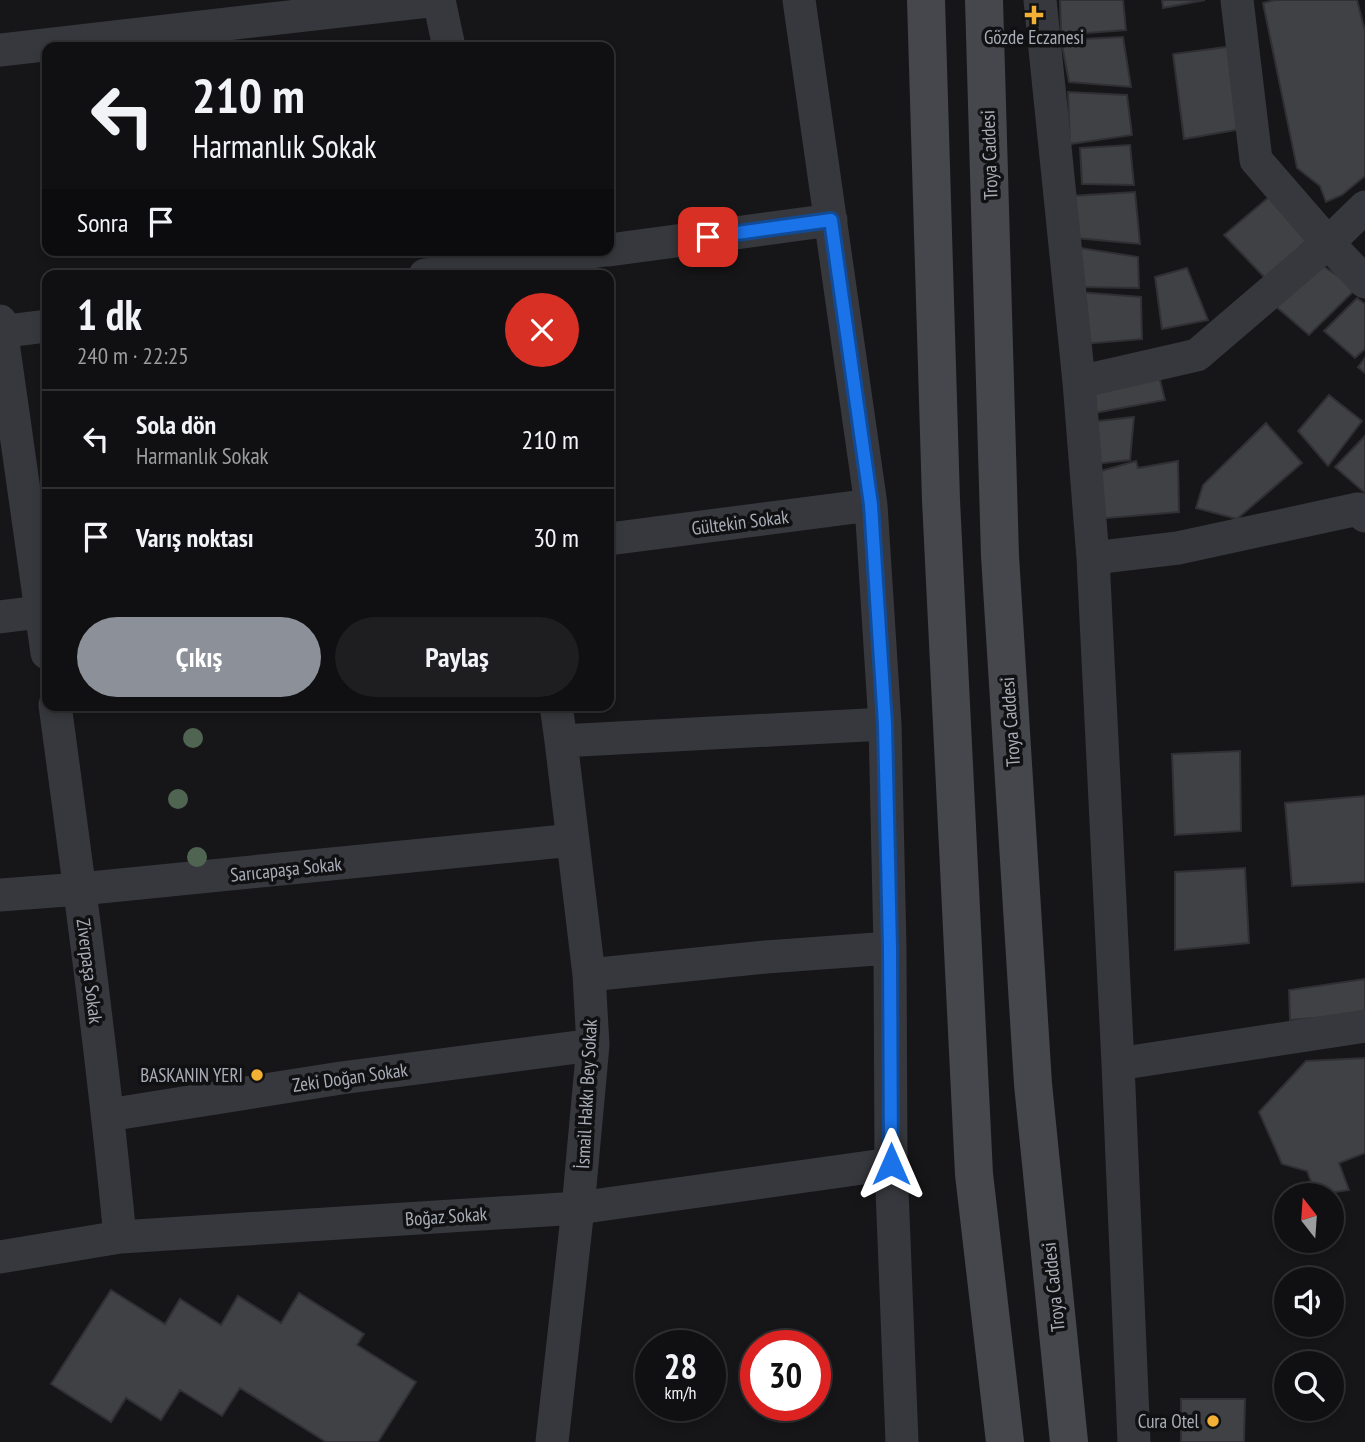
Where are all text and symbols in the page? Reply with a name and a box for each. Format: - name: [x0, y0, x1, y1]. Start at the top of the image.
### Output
- marker: Gözde Eczanesi: [1026, 7, 1042, 23]
- place label: Gözde Eczanesi: [984, 25, 1084, 49]
- text: 210 m: [192, 63, 305, 127]
- icon: left: [77, 70, 168, 161]
- street label: Troya Caddesi: [975, 110, 1003, 200]
- text: Harmanlık Sokak: [192, 125, 376, 167]
- icon: arrive: [142, 203, 180, 241]
- text: Sonra: [77, 206, 128, 239]
- pin: [678, 207, 738, 267]
- icon: arrive: [689, 218, 727, 256]
- text: 1 dk: [77, 287, 142, 342]
- button: close: [505, 293, 579, 367]
- text: 240 m · 22:25: [77, 341, 189, 370]
- text: Sola dön: [136, 408, 216, 441]
- icon: left: [77, 420, 115, 458]
- text: 210 m: [521, 423, 579, 456]
- text: Harmanlık Sokak: [136, 441, 269, 470]
- street label: Gültekin Sokak: [690, 504, 790, 540]
- icon: arrive: [77, 518, 115, 556]
- text: Varış noktası: [136, 521, 254, 554]
- text: 30 m: [533, 521, 579, 554]
- button: Çıkış: [77, 617, 321, 697]
- button: Paylaş: [335, 617, 579, 697]
- street label: Troya Caddesi: [995, 676, 1025, 768]
- street label: Sarıcapaşa Sokak: [229, 851, 344, 887]
- street label: Ziverpaşa Sokak: [72, 917, 108, 1025]
- street label: İsmail Hakkı Bey Sokak: [570, 1018, 602, 1169]
- street label: Zeki Doğan Sokak: [291, 1057, 410, 1097]
- place label: BASKANIN YERI: [140, 1063, 243, 1087]
- marker: BASKANIN YERI: [249, 1067, 265, 1083]
- position arrow: [854, 1127, 928, 1201]
- north arrow: [1274, 1183, 1344, 1253]
- map controls: [1274, 1183, 1344, 1421]
- street label: Boğaz Sokak: [404, 1201, 488, 1231]
- street label: Troya Caddesi: [1036, 1241, 1070, 1333]
- button: sound: [1274, 1267, 1344, 1337]
- speed limit sign: 30: [740, 1330, 831, 1421]
- text: 28: [664, 1343, 697, 1389]
- button: search: [1274, 1351, 1344, 1421]
- text: km/h: [665, 1381, 696, 1404]
- place label: Cura Otel: [1138, 1409, 1200, 1433]
- marker: Cura Otel: [1205, 1413, 1221, 1429]

